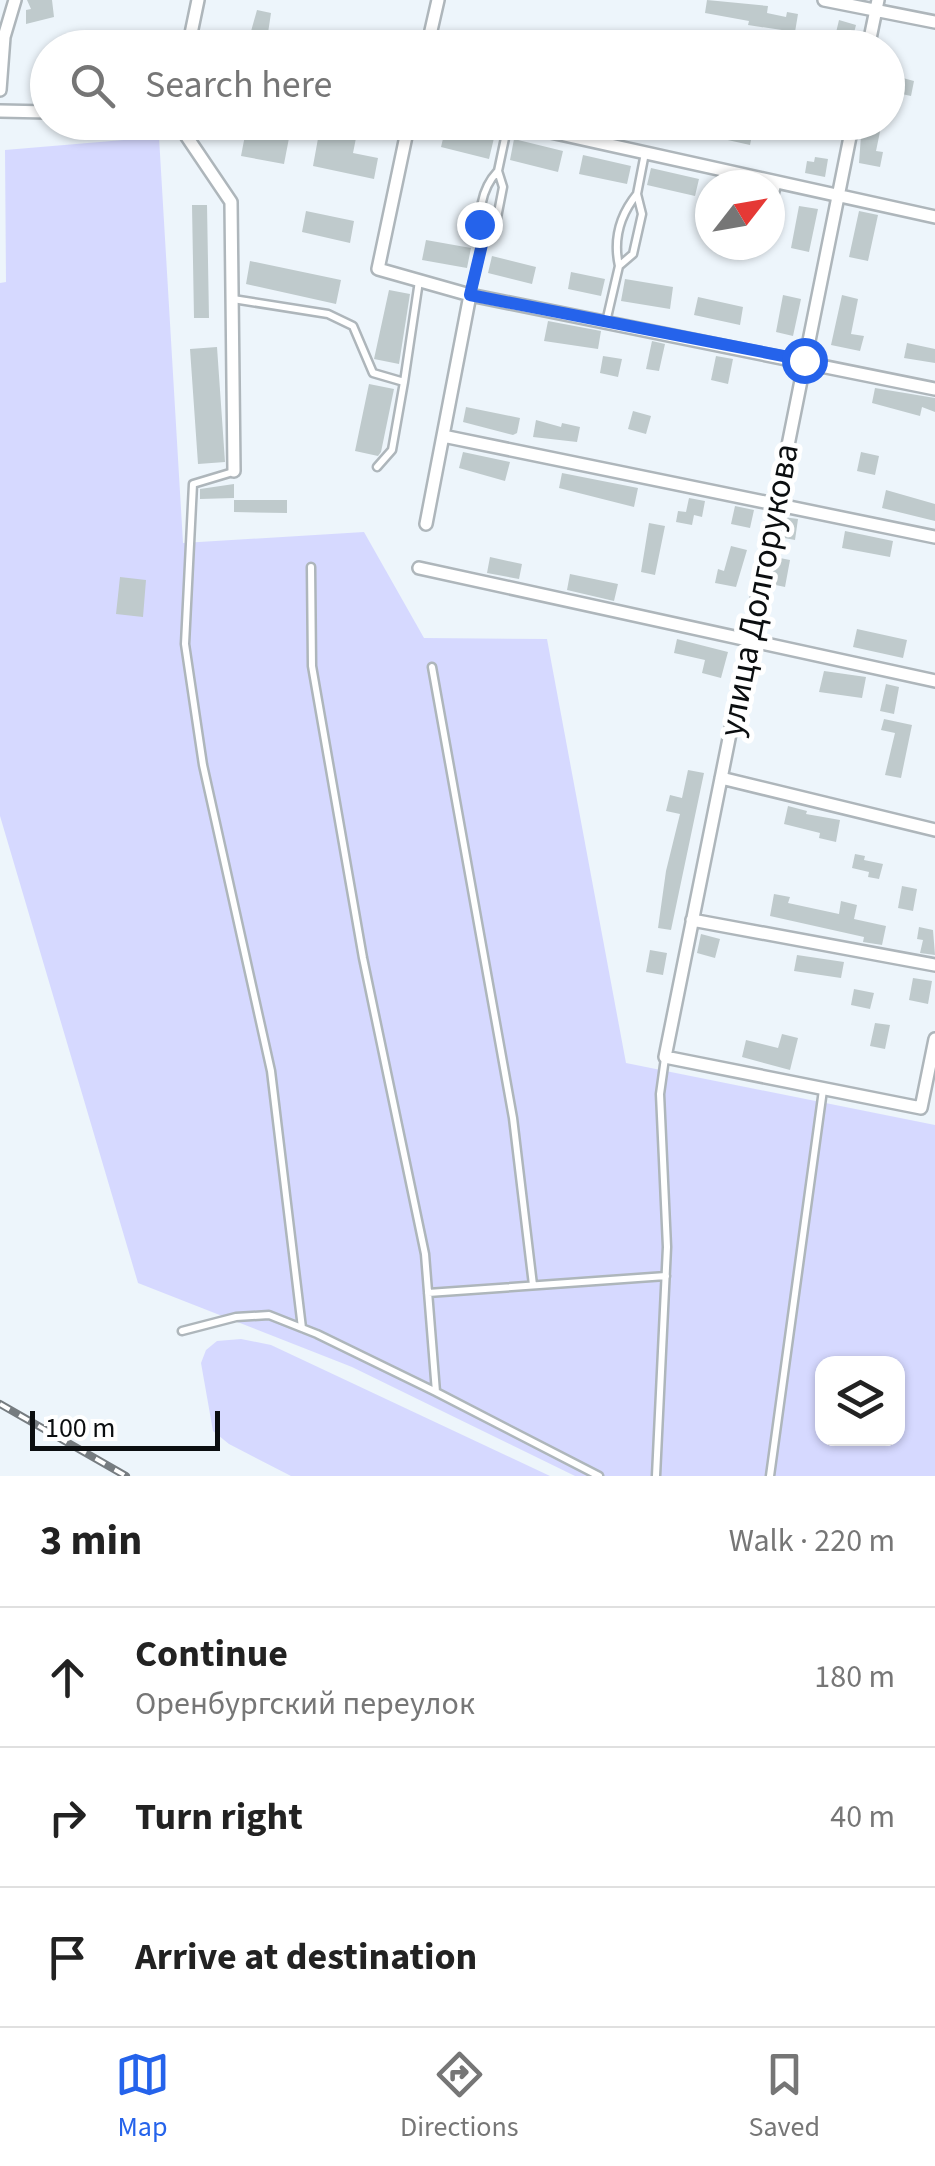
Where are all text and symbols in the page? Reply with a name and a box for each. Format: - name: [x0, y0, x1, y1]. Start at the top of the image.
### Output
- search box: [30, 30, 905, 140]
- icon: search: [65, 58, 120, 113]
- text: Search here: [145, 58, 332, 112]
- north arrow: [695, 170, 785, 260]
- route end: [457, 202, 503, 248]
- route start: [782, 338, 828, 384]
- street label: улица Долгорукова: [706, 439, 812, 741]
- map controls: [815, 1356, 905, 1446]
- button: layers: [815, 1356, 905, 1446]
- scale bar: [30, 1406, 220, 1450]
- text: 100 m: [45, 1408, 116, 1448]
- text: 3 min: [40, 1511, 142, 1571]
- text: Walk · 220 m: [729, 1518, 895, 1564]
- text: Continue: [135, 1627, 288, 1681]
- icon: ahead: [40, 1650, 95, 1705]
- text: 180 m: [814, 1654, 895, 1700]
- text: Оренбургский переулок: [135, 1681, 475, 1727]
- icon: right: [40, 1790, 95, 1845]
- text: Turn right: [135, 1790, 303, 1844]
- text: 40 m: [830, 1794, 895, 1840]
- icon: arrive: [40, 1930, 95, 1985]
- text: Arrive at destination: [135, 1930, 477, 1984]
- tab: Map: [115, 2047, 170, 2147]
- tab: Directions: [400, 2047, 519, 2147]
- tab: Saved: [749, 2047, 820, 2147]

